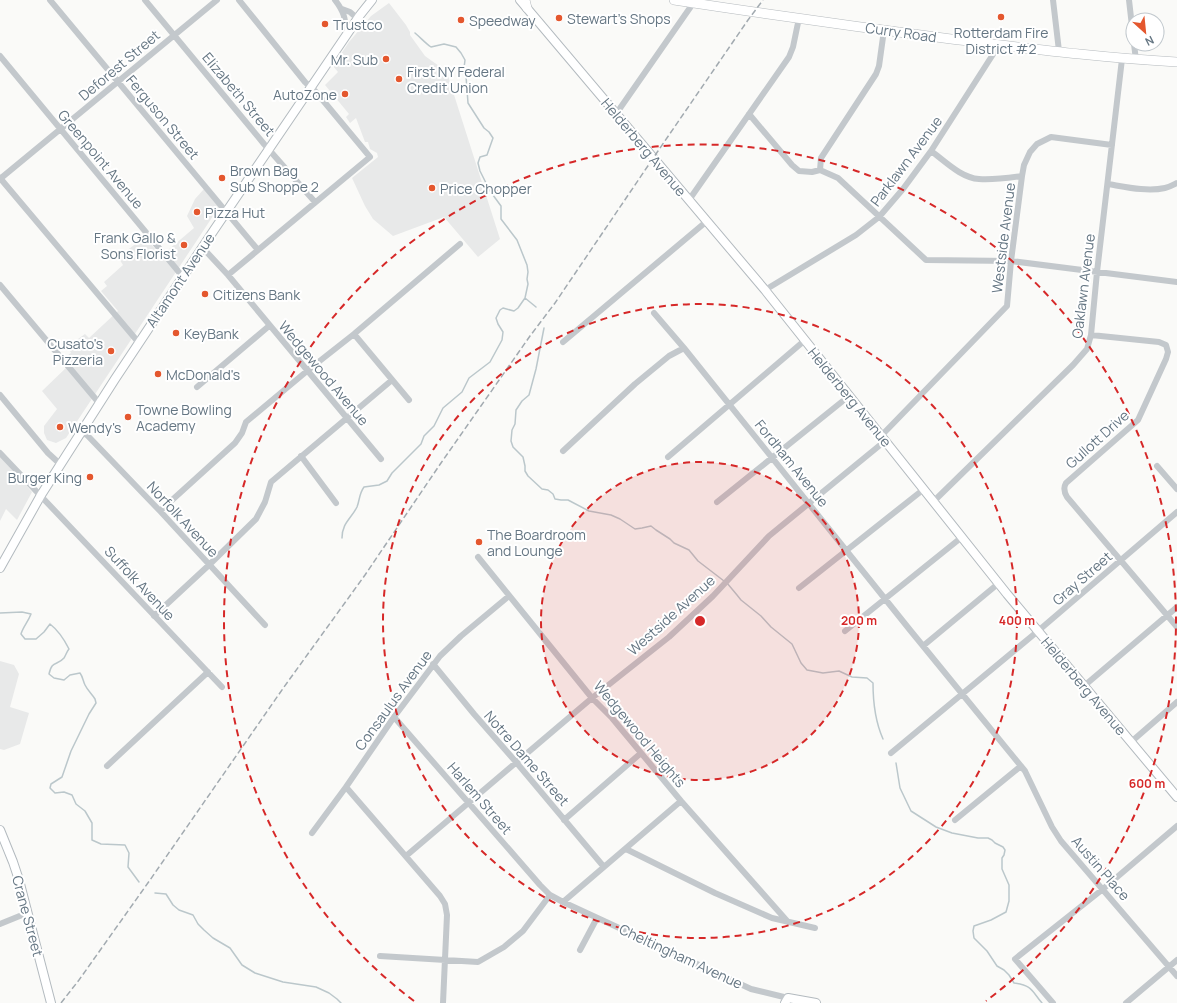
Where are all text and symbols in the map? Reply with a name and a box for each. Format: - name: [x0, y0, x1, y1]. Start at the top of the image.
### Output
- place label: Stewart's Shops: [567, 9, 671, 28]
- place label: Speedway: [469, 11, 536, 30]
- marker: Rotterdam Fire District #2: [996, 12, 1006, 22]
- north arrow: [1125, 12, 1165, 52]
- marker: Stewart's Shops: [554, 13, 564, 23]
- place label: Trustco: [333, 15, 383, 34]
- marker: Speedway: [456, 15, 466, 25]
- street label: Curry Road: [864, 18, 938, 46]
- marker: Trustco: [320, 19, 330, 29]
- place label: Rotterdam Fire District #2: [954, 23, 1048, 58]
- street label: Deforest Street: [74, 25, 164, 105]
- text: N: [1143, 33, 1157, 50]
- street label: Elizabeth Street: [198, 48, 280, 140]
- place label: Mr. Sub: [331, 50, 378, 69]
- marker: Mr. Sub: [381, 54, 391, 64]
- place label: First NY Federal Credit Union: [407, 62, 505, 97]
- street label: Ferguson Street: [122, 71, 204, 163]
- marker: First NY Federal Credit Union: [394, 74, 404, 84]
- place label: AutoZone: [273, 85, 337, 104]
- marker: AutoZone: [340, 89, 350, 99]
- street label: Helderberg Avenue: [597, 94, 691, 200]
- street label: Greenpoint Avenue: [54, 105, 148, 213]
- street label: Parklawn Avenue: [866, 112, 946, 210]
- place label: Brown Bag Sub Shoppe 2: [230, 161, 319, 196]
- marker: Brown Bag Sub Shoppe 2: [217, 173, 227, 183]
- place label: Price Chopper: [440, 179, 532, 198]
- street label: Westside Avenue: [987, 182, 1019, 294]
- marker: Price Chopper: [427, 183, 437, 193]
- place label: Pizza Hut: [205, 203, 266, 222]
- marker: Pizza Hut: [192, 207, 202, 217]
- place label: Frank Gallo & Sons Florist: [94, 228, 176, 263]
- street label: Altamont Avenue: [141, 229, 219, 331]
- street label: Oaklawn Avenue: [1067, 233, 1099, 339]
- marker: Frank Gallo & Sons Florist: [179, 240, 189, 250]
- place label: Citizens Bank: [213, 285, 301, 304]
- marker: Citizens Bank: [200, 289, 210, 299]
- street label: Wedgewood Avenue: [275, 317, 373, 429]
- place label: KeyBank: [184, 324, 240, 343]
- marker: KeyBank: [171, 328, 181, 338]
- place label: Cusato's Pizzeria: [47, 334, 103, 369]
- street label: Helderberg Avenue: [804, 343, 896, 451]
- marker: Cusato's Pizzeria: [106, 346, 116, 356]
- place label: McDonald's: [166, 365, 240, 384]
- marker: McDonald's: [153, 369, 163, 379]
- place label: Towne Bowling Academy: [136, 400, 232, 435]
- street label: Gullott Drive: [1061, 406, 1133, 472]
- marker: Towne Bowling Academy: [123, 412, 133, 422]
- street label: Fordham Avenue: [751, 415, 833, 511]
- place label: Wendy's: [68, 418, 121, 437]
- marker: Wendy's: [55, 422, 65, 432]
- place label: Burger King: [8, 468, 82, 487]
- marker: Burger King: [85, 472, 95, 482]
- street label: Norfolk Avenue: [143, 477, 223, 561]
- place label: The Boardroom and Lounge: [487, 525, 586, 560]
- marker: The Boardroom and Lounge: [474, 537, 484, 547]
- street label: Suffolk Avenue: [101, 542, 179, 624]
- street label: Gray Street: [1048, 547, 1116, 609]
- street label: Westside Avenue: [623, 571, 719, 659]
- text: 200 m: [841, 612, 877, 629]
- text: 400 m: [999, 612, 1035, 629]
- centre of rings: [693, 614, 707, 628]
- street label: Helderberg Avenue: [1037, 633, 1131, 739]
- street label: Consaulus Avenue: [350, 646, 436, 754]
- street label: Wedgewood Heights: [590, 677, 690, 791]
- street label: Notre Dame Street: [480, 706, 574, 810]
- street label: Harlem Street: [443, 758, 517, 838]
- text: 600 m: [1129, 775, 1165, 792]
- street label: Austin Place: [1068, 832, 1134, 904]
- street label: Crane Street: [8, 873, 48, 959]
- street label: Cheltingham Avenue: [616, 919, 746, 993]

